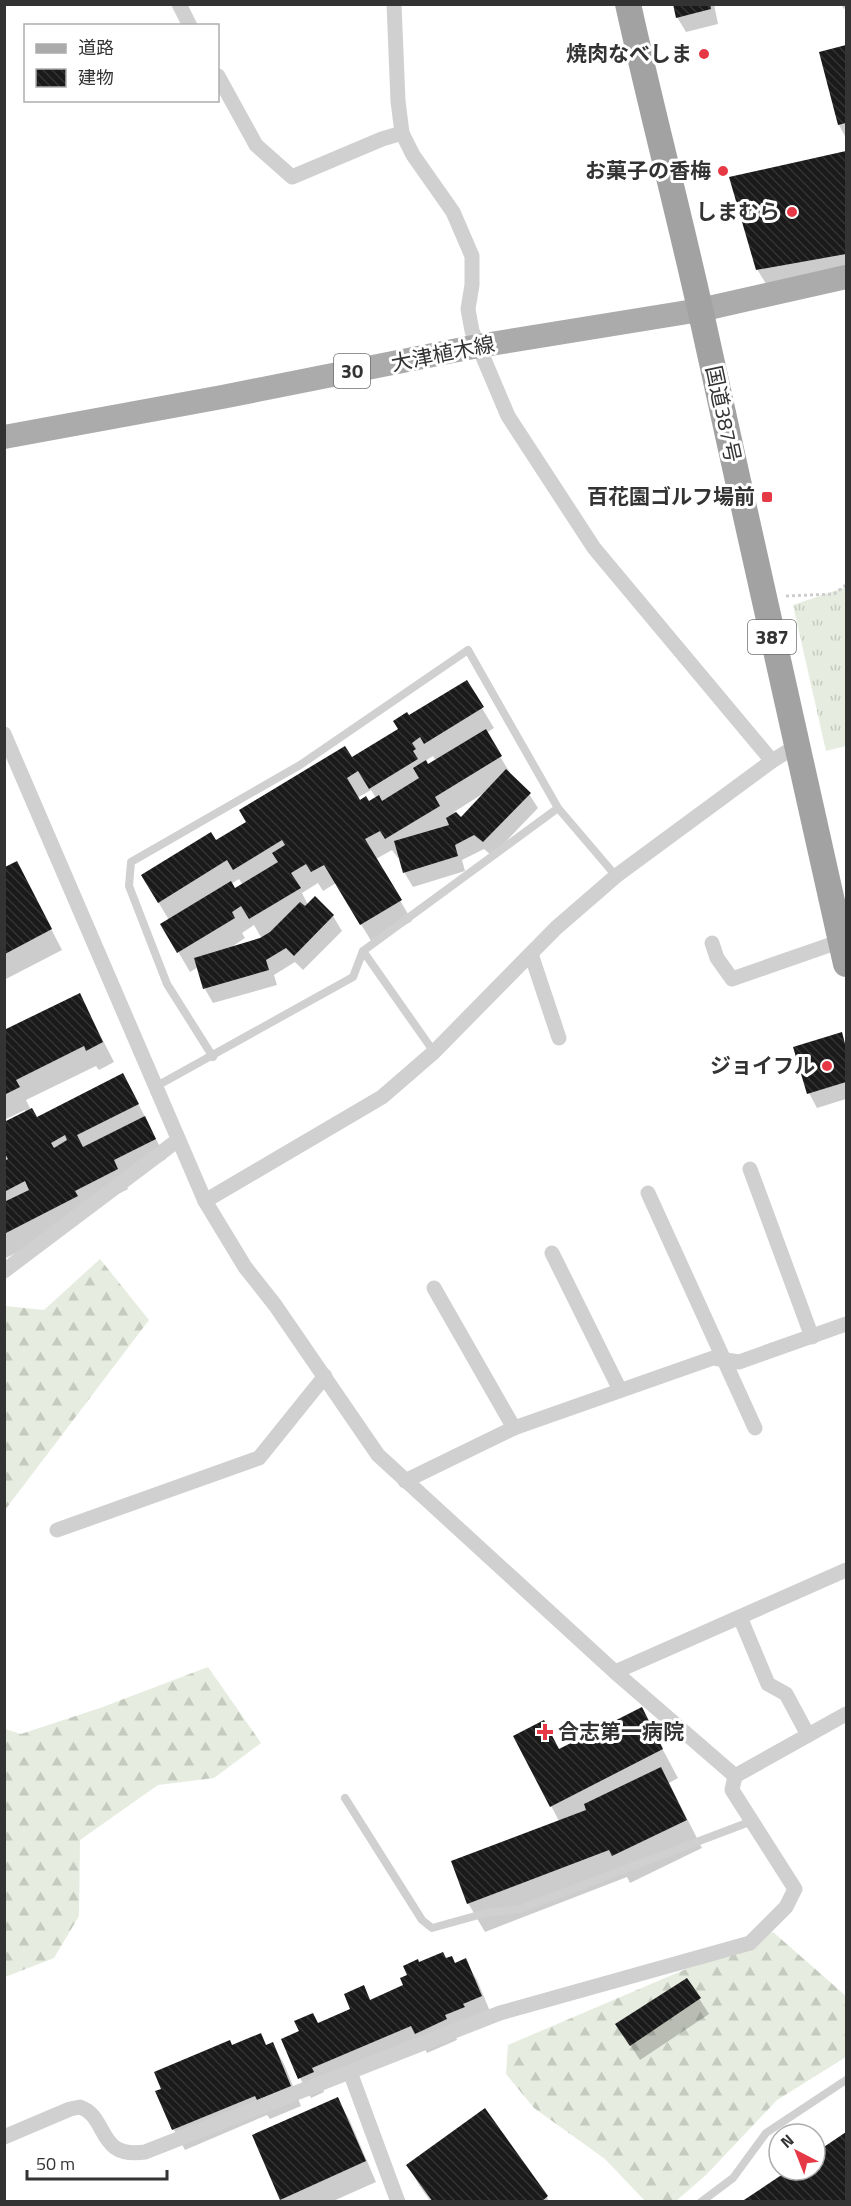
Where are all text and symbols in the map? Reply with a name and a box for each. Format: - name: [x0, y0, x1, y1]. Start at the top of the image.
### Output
- legend: [24, 24, 219, 102]
- text: 道路: [78, 34, 114, 61]
- place label: 焼肉なべしま: [566, 37, 692, 69]
- marker: 焼肉なべしま: [697, 47, 711, 61]
- text: 建物: [78, 64, 114, 91]
- place label: お菓子の香梅: [585, 154, 711, 186]
- marker: お菓子の香梅: [716, 164, 730, 178]
- place label: しまむら: [696, 195, 780, 227]
- marker: しまむら: [785, 205, 799, 219]
- street label: 大津植木線: [388, 327, 497, 379]
- road number: 30: [334, 354, 370, 388]
- street label: 国道387号: [698, 362, 750, 465]
- place label: 百花園ゴルフ場前: [587, 480, 755, 512]
- marker: 百花園ゴルフ場前: [760, 490, 774, 504]
- road number: 387: [748, 620, 796, 654]
- place label: ジョイフル: [710, 1049, 815, 1081]
- marker: ジョイフル: [820, 1059, 834, 1073]
- place label: 合志第一病院: [558, 1715, 684, 1747]
- marker: 合志第一病院: [536, 1723, 554, 1741]
- north arrow: [767, 2122, 827, 2182]
- text: N: [775, 2128, 799, 2153]
- scale bar: [27, 2143, 166, 2181]
- text: 50 m: [36, 2150, 75, 2177]

